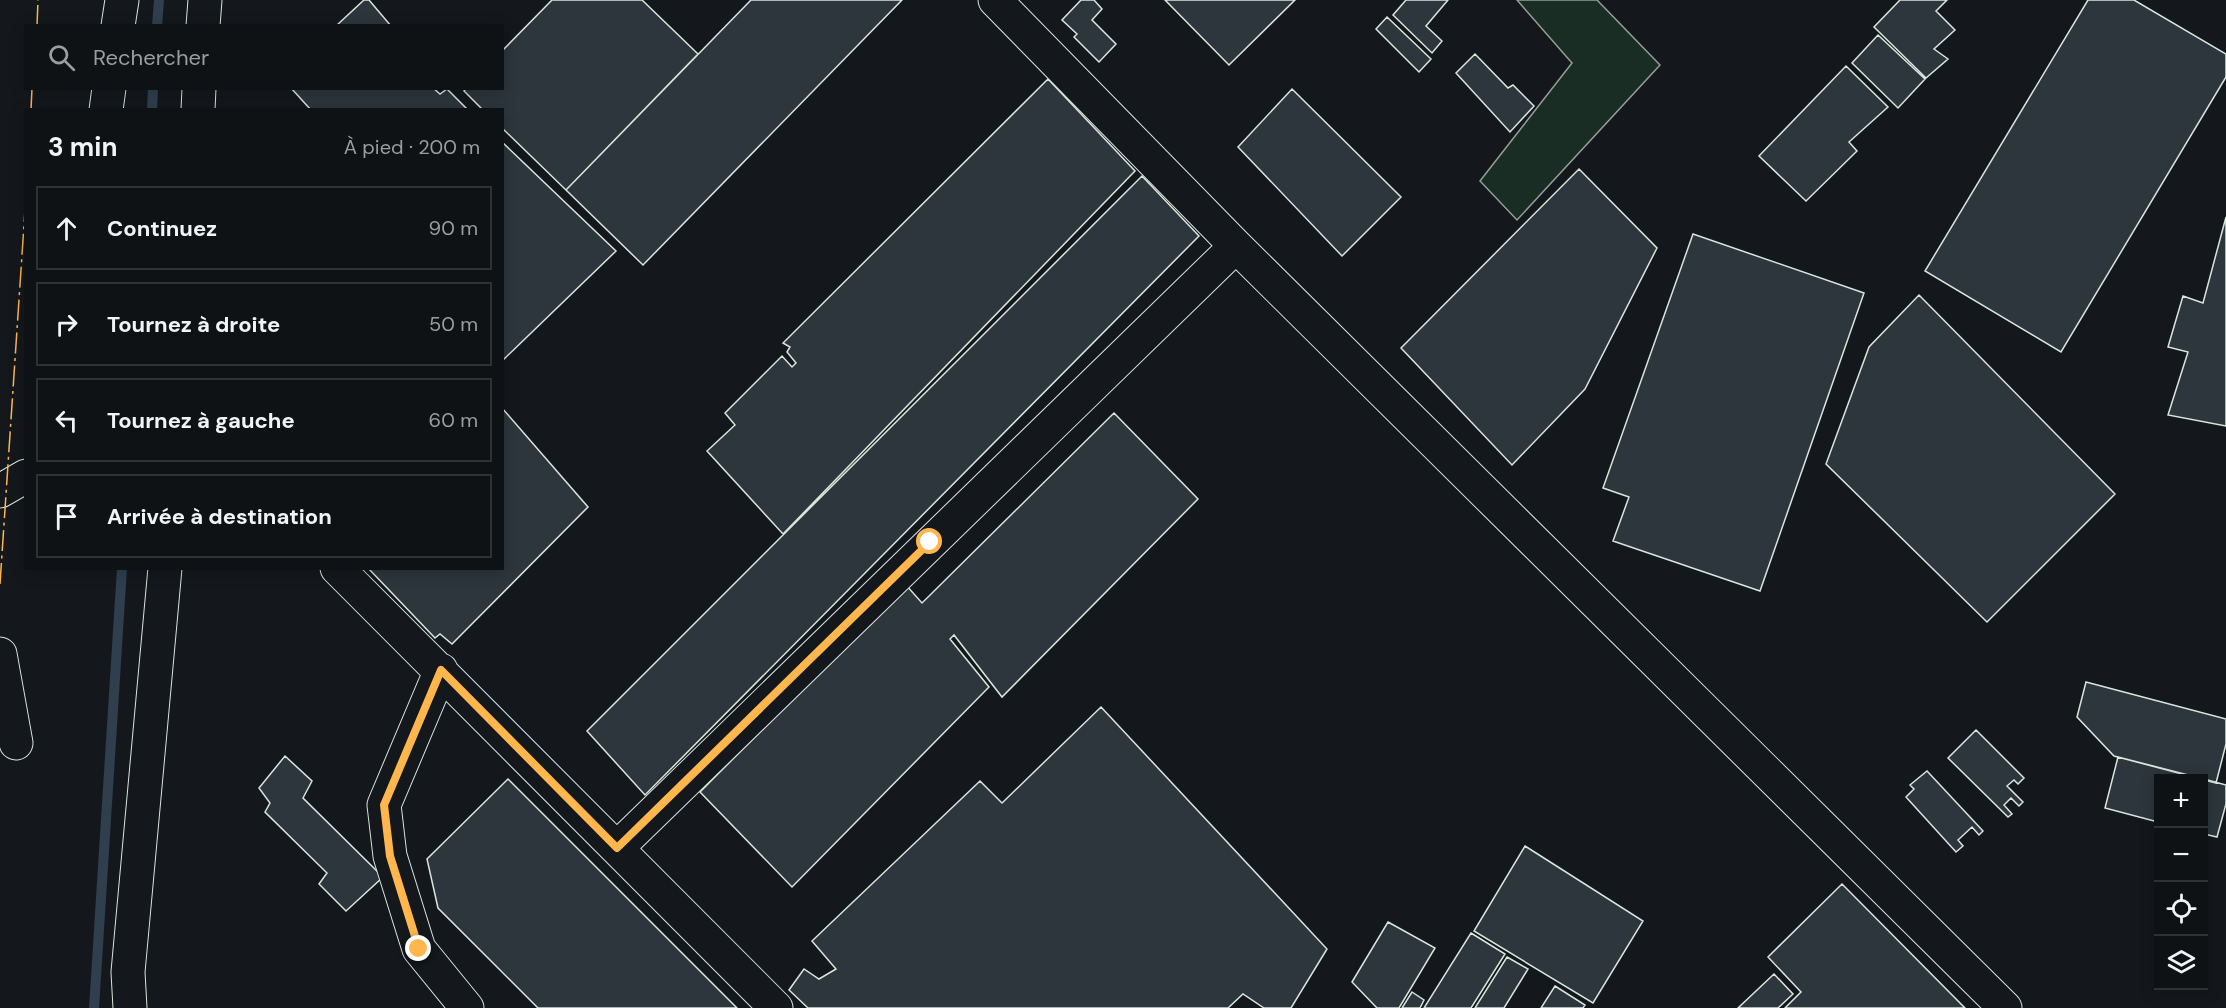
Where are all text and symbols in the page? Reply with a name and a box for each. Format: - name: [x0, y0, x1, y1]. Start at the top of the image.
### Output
- search box: [24, 24, 504, 90]
- icon: search: [45, 41, 78, 74]
- text: Rechercher: [93, 43, 209, 72]
- text: 3 min: [48, 130, 117, 164]
- text: À pied · 200 m: [344, 134, 480, 160]
- icon: ahead: [50, 212, 83, 245]
- text: Continuez: [107, 214, 217, 243]
- text: 90 m: [429, 215, 478, 241]
- icon: right: [50, 308, 83, 341]
- text: Tournez à droite: [107, 310, 280, 339]
- text: 50 m: [429, 311, 478, 337]
- icon: left: [50, 404, 83, 437]
- text: Tournez à gauche: [107, 406, 295, 435]
- text: 60 m: [429, 407, 478, 433]
- icon: arrive: [50, 500, 83, 533]
- text: Arrivée à destination: [107, 502, 332, 531]
- route start: [916, 528, 942, 554]
- map controls: [2154, 774, 2208, 990]
- button: +: [2154, 774, 2208, 828]
- button: −: [2154, 828, 2208, 882]
- button: locate: [2154, 882, 2208, 936]
- route end: [405, 935, 431, 961]
- button: layers: [2154, 936, 2208, 990]

